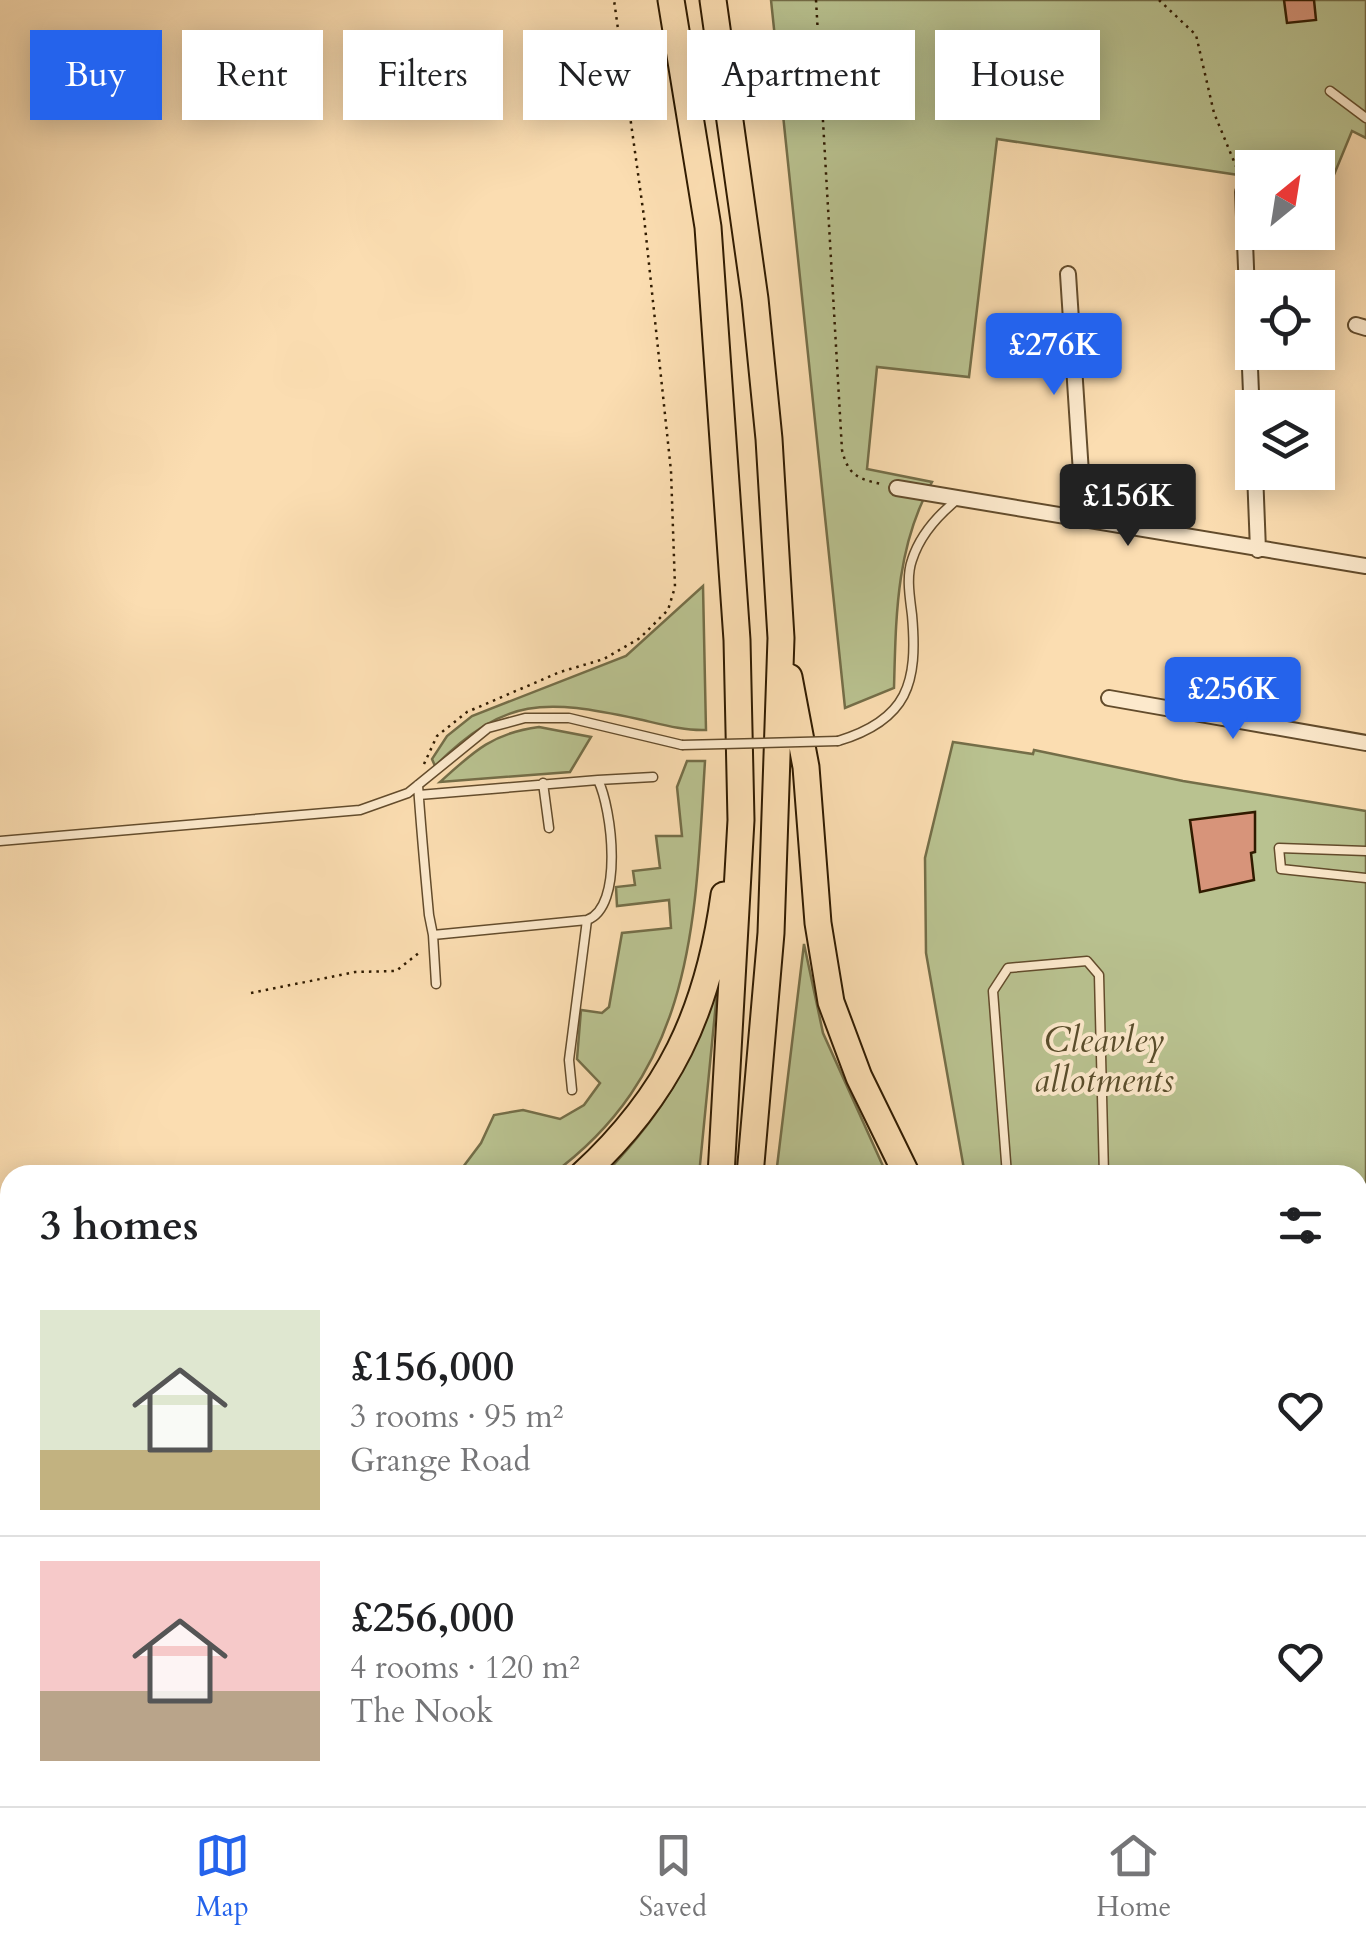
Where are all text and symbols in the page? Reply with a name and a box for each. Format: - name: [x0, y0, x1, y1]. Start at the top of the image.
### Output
- chip: Buy: [30, 30, 162, 120]
- chip: Rent: [182, 30, 323, 120]
- chip: Filters: [343, 30, 503, 120]
- chip: New: [523, 30, 667, 120]
- chip: Apartment: [687, 30, 915, 120]
- chip: House: [935, 30, 1100, 120]
- north arrow: [1235, 150, 1335, 250]
- map controls: [1235, 150, 1335, 490]
- button: locate: [1235, 270, 1335, 370]
- pin: £276K: [984, 313, 1124, 398]
- text: £276K: [1008, 323, 1100, 367]
- button: layers: [1235, 390, 1335, 490]
- pin: £156K: [1058, 464, 1198, 549]
- text: £156K: [1082, 474, 1174, 518]
- pin: £256K: [1163, 657, 1303, 742]
- text: £256K: [1187, 667, 1279, 711]
- park label: Cleavley allotments: [1034, 1017, 1174, 1105]
- text: 3 homes: [40, 1197, 198, 1254]
- icon: filters: [1273, 1198, 1328, 1253]
- text: £156,000: [350, 1338, 514, 1395]
- icon: home: [120, 1350, 240, 1470]
- icon: heart: [1273, 1383, 1328, 1438]
- text: 3 rooms · 95 m²: [350, 1395, 563, 1439]
- text: Grange Road: [350, 1439, 530, 1483]
- text: £256,000: [350, 1589, 514, 1646]
- icon: home: [120, 1601, 240, 1721]
- icon: heart: [1273, 1634, 1328, 1689]
- text: 4 rooms · 120 m²: [350, 1646, 580, 1690]
- text: The Nook: [350, 1690, 493, 1734]
- tab: Map: [195, 1828, 250, 1926]
- tab: Saved: [639, 1828, 707, 1926]
- tab: Home: [1096, 1828, 1171, 1926]

